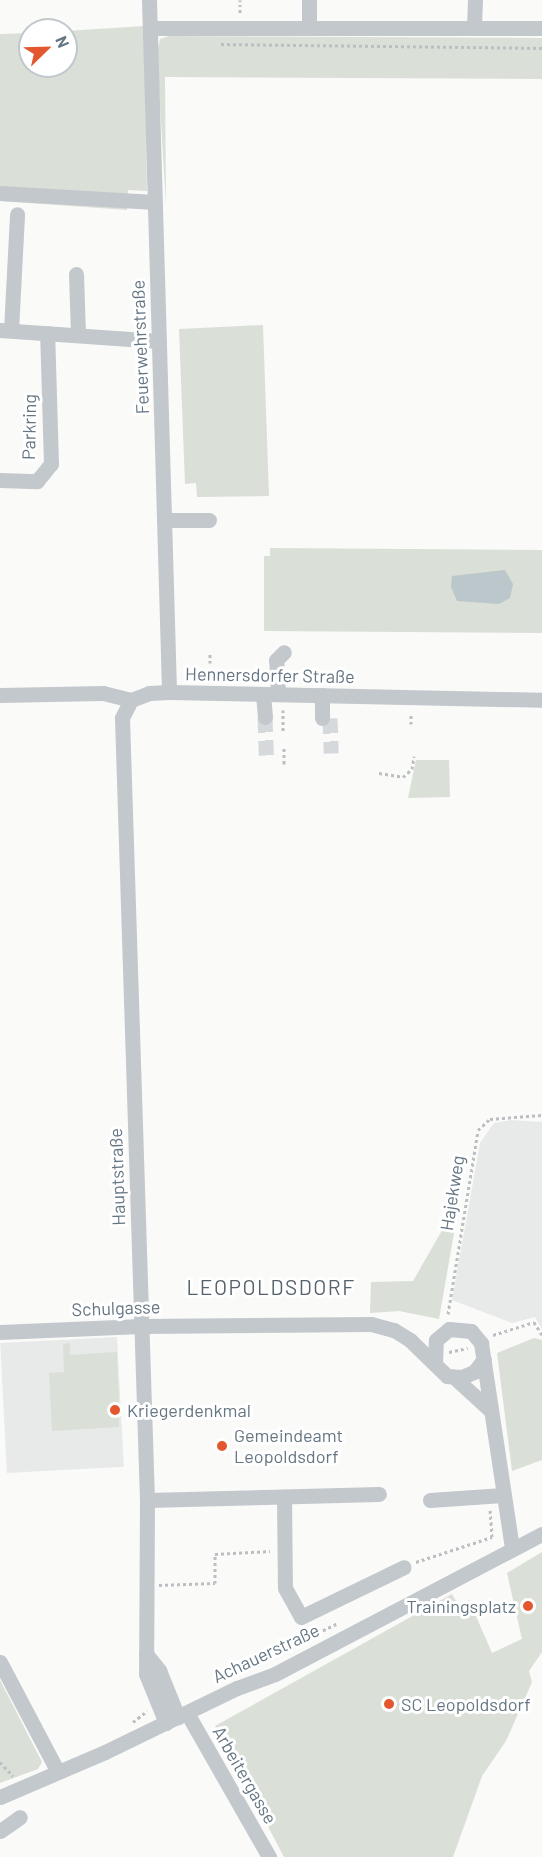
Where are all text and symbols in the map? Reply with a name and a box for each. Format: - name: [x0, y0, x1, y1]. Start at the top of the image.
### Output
- north arrow: [18, 18, 78, 78]
- text: N: [52, 33, 74, 50]
- street label: Feuerwehrstraße: [127, 279, 153, 415]
- street label: Parkring: [18, 394, 40, 460]
- street label: Hennersdorfer Straße: [185, 663, 355, 687]
- street label: Hauptstraße: [105, 1128, 129, 1226]
- street label: Hajekweg: [435, 1154, 469, 1232]
- district label: LEOPOLDSDORF: [186, 1274, 356, 1300]
- street label: Schulgasse: [71, 1296, 161, 1320]
- place label: Kriegerdenkmal: [127, 1399, 251, 1421]
- marker: Kriegerdenkmal: [108, 1403, 122, 1417]
- place label: Gemeindeamt Leopoldsdorf: [234, 1425, 343, 1468]
- marker: Gemeindeamt Leopoldsdorf: [215, 1439, 229, 1453]
- place label: Trainingsplatz: [406, 1595, 516, 1617]
- marker: Trainingsplatz: [521, 1599, 535, 1613]
- street label: Achauerstraße: [209, 1619, 323, 1687]
- place label: SC Leopoldsdorf: [401, 1693, 531, 1715]
- marker: SC Leopoldsdorf: [382, 1697, 396, 1711]
- street label: Arbeitergasse: [208, 1722, 282, 1828]

